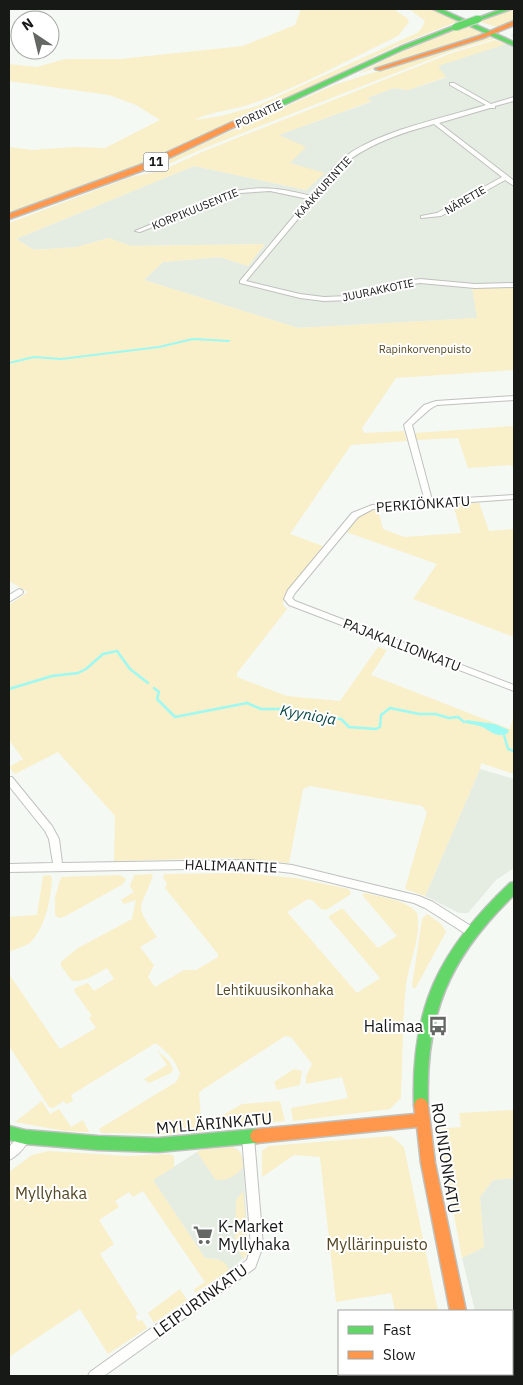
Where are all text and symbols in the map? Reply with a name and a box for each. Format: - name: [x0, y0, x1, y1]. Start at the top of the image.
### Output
- north arrow: [10, 10, 60, 60]
- text: N: [18, 14, 37, 35]
- street label: PORINTIE: [233, 97, 285, 131]
- road number: 11: [144, 152, 168, 172]
- street label: KAAKKURINTIE: [291, 153, 355, 221]
- street label: NÄRETIE: [442, 183, 488, 217]
- street label: KORPIKUUSENTIE: [150, 185, 240, 233]
- street label: JUURAKKOTIE: [341, 276, 415, 304]
- park label: Rapinkorvenpuisto: [379, 342, 471, 356]
- street label: PERKIÖNKATU: [375, 492, 471, 516]
- street label: PAJAKALLIONKATU: [341, 614, 463, 676]
- water label: Kyynioja: [278, 700, 338, 729]
- street label: HALIMAANTIE: [184, 855, 278, 877]
- park label: Lehtikuusikonhaka: [216, 981, 334, 999]
- bus stop icon: Halimaa: [427, 1015, 449, 1037]
- place label: Halimaa: [364, 1016, 423, 1036]
- street label: ROUNIONKATU: [427, 1101, 465, 1215]
- street label: MYLLÄRINKATU: [155, 1108, 273, 1138]
- park label: Myllyhaka: [15, 1183, 87, 1203]
- place label: K-Market Myllyhaka: [218, 1216, 290, 1254]
- supermarket icon: K-Market Myllyhaka: [192, 1224, 214, 1246]
- park label: Myllärinpuisto: [326, 1234, 428, 1254]
- street label: LEIPURINKATU: [149, 1259, 251, 1341]
- legend: [338, 1310, 513, 1375]
- text: Fast: [383, 1320, 411, 1339]
- text: Slow: [383, 1345, 416, 1364]

